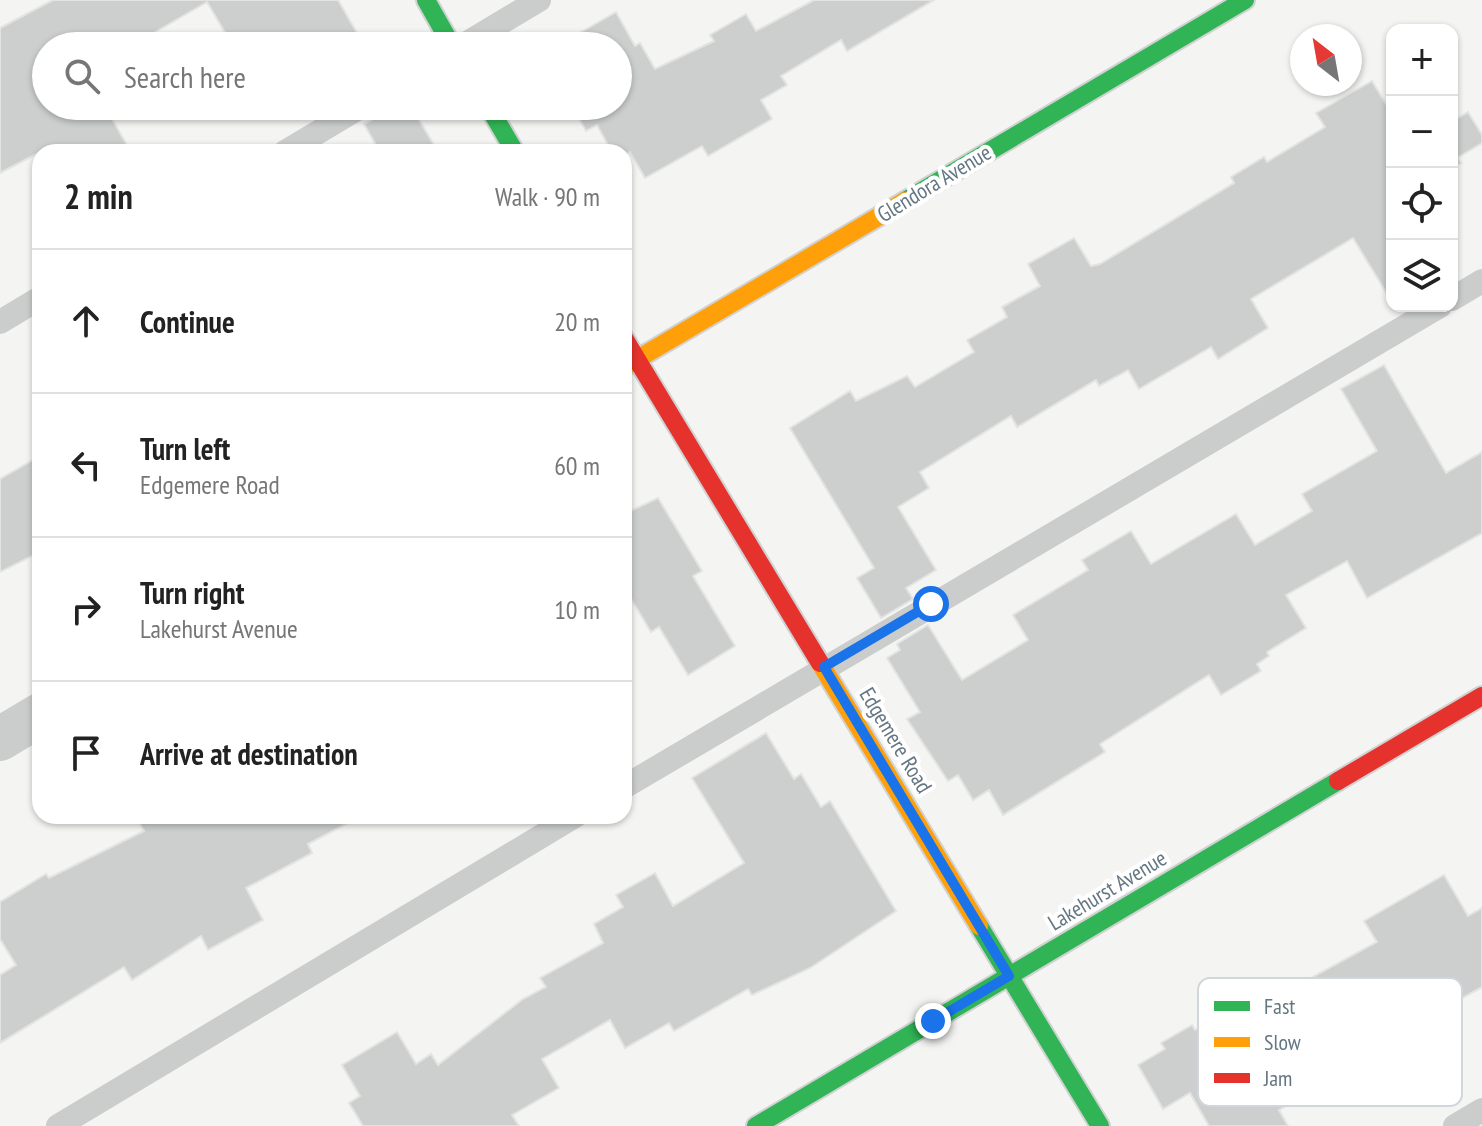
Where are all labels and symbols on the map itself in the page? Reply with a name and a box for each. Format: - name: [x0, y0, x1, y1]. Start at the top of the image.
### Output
- north arrow: [1290, 24, 1362, 96]
- street label: Glendora Avenue: [872, 138, 996, 228]
- route start: [913, 586, 949, 622]
- street label: Edgemere Road: [854, 682, 938, 798]
- street label: Lakehurst Avenue: [1043, 844, 1171, 936]
- legend: [1198, 978, 1462, 1106]
- text: Fast: [1264, 992, 1295, 1020]
- route end: [915, 1003, 951, 1039]
- text: Slow: [1264, 1028, 1301, 1056]
- text: Jam: [1263, 1064, 1292, 1092]

